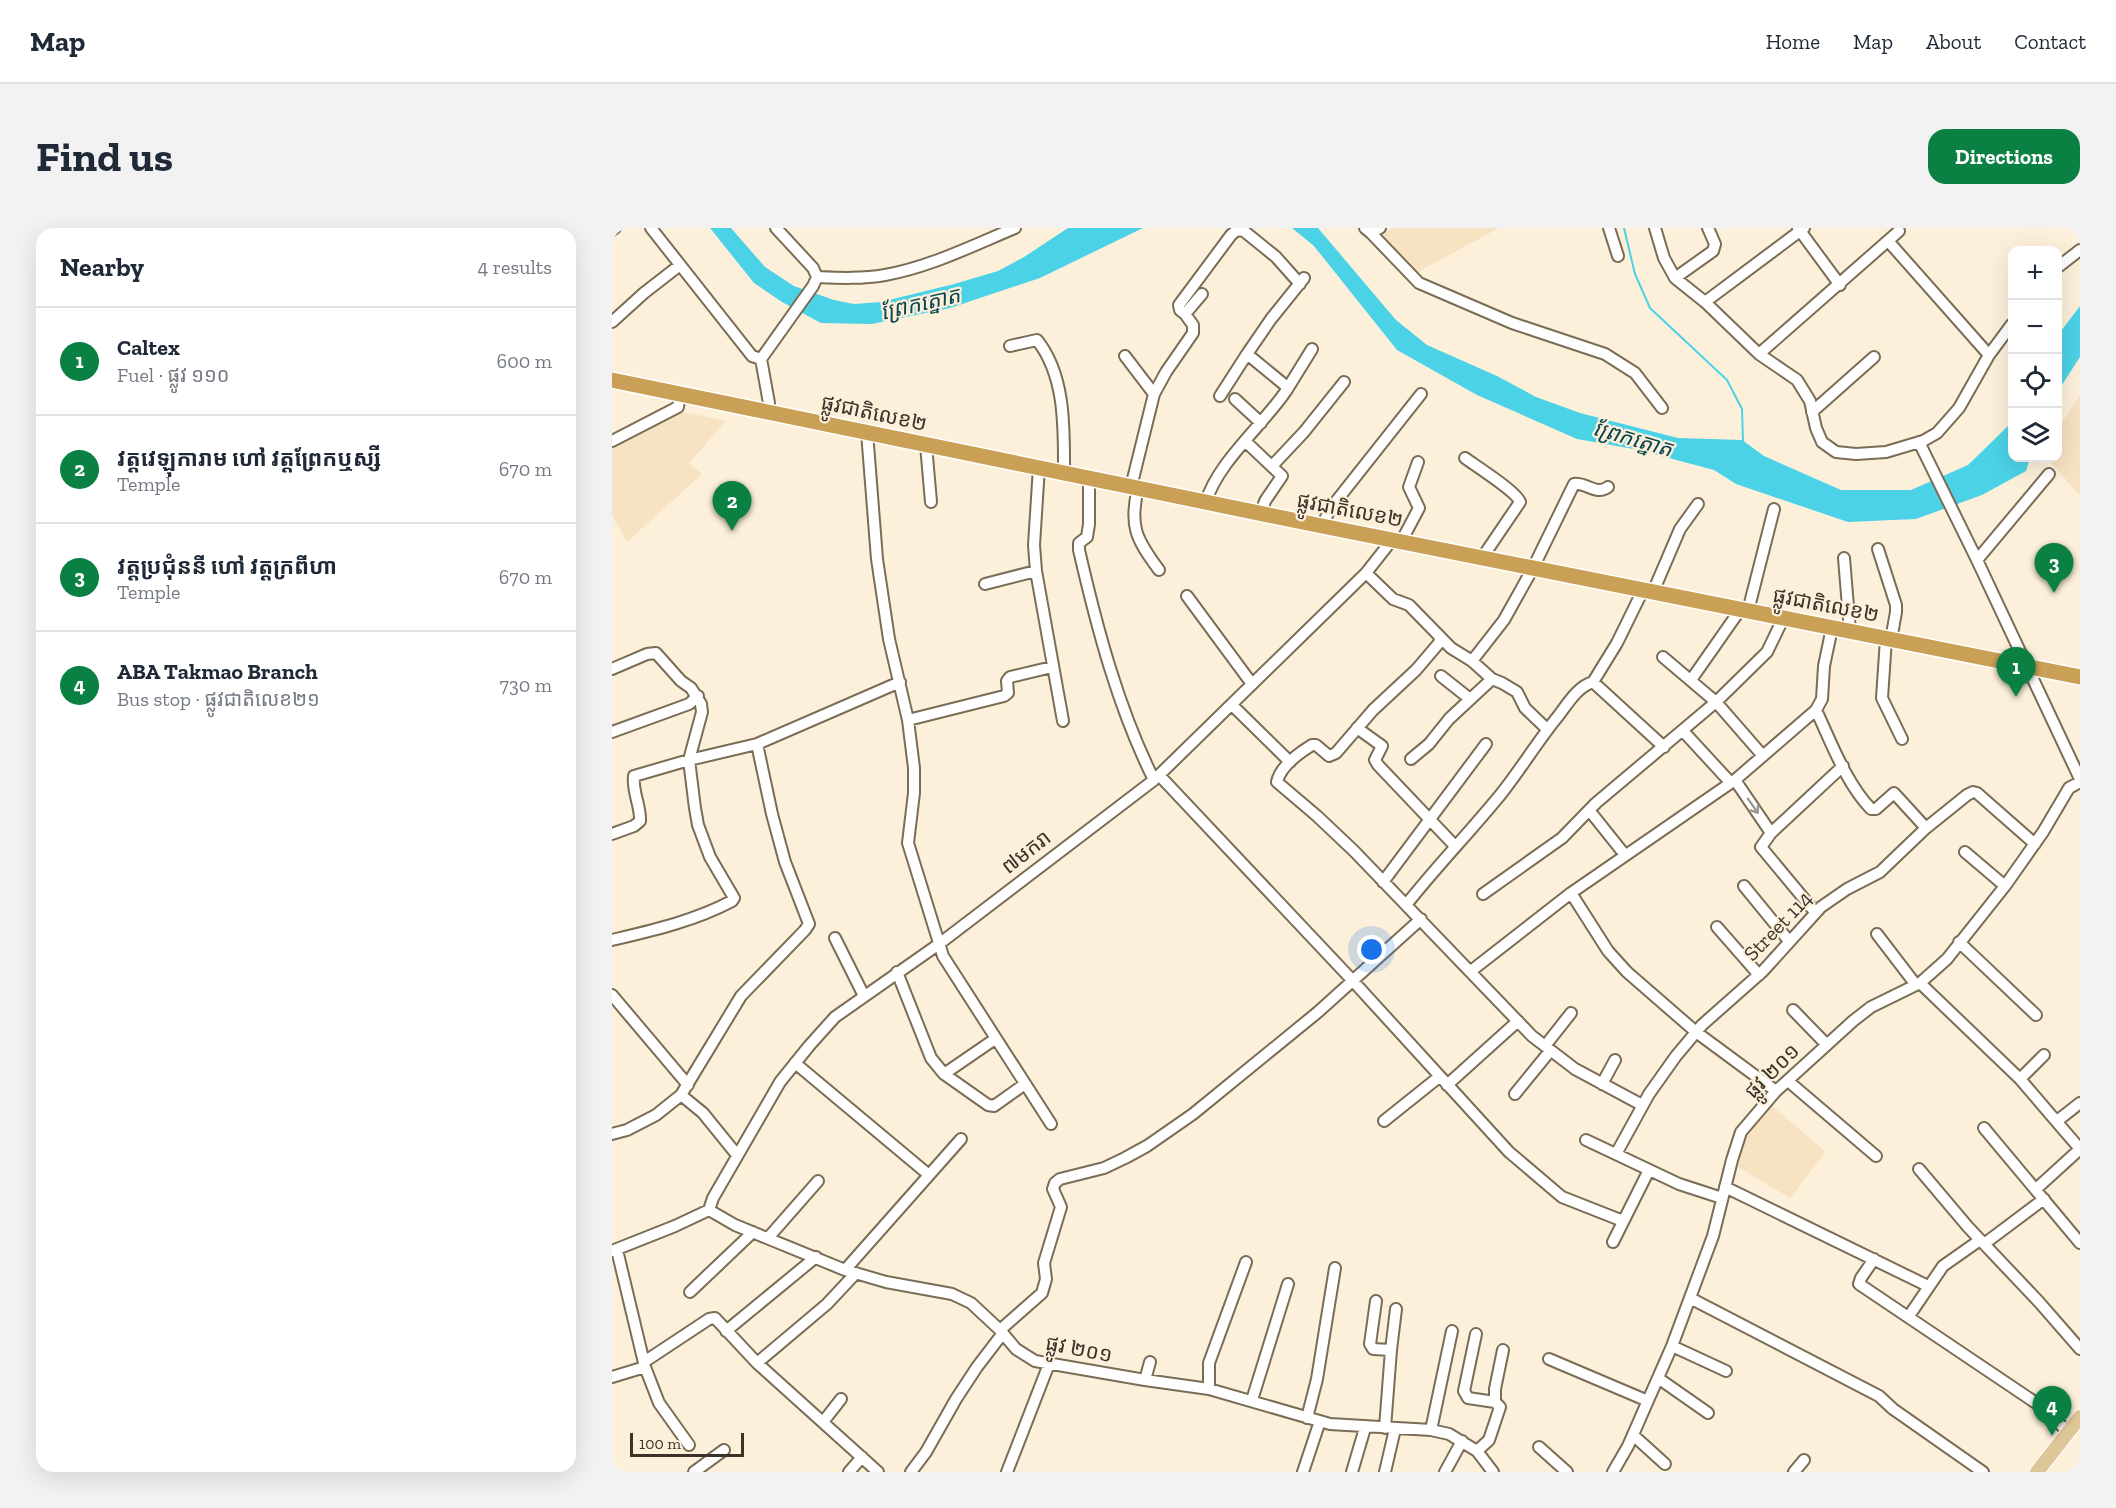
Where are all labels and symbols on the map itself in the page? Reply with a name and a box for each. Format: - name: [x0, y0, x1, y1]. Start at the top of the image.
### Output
- water label: ព្រែកត្នោត: [877, 281, 965, 326]
- street label: ផ្លូវជាតិលេខ២: [817, 389, 929, 443]
- water label: ព្រែកត្នោត: [1590, 414, 1678, 464]
- pin: 2: [712, 482, 752, 531]
- street label: ផ្លូវជាតិលេខ២: [1294, 487, 1405, 539]
- pin: 3: [2034, 544, 2074, 593]
- street label: ផ្លូវជាតិលេខ២: [1770, 582, 1881, 634]
- pin: 1: [1996, 648, 2036, 697]
- one-way arrow: [1747, 798, 1759, 814]
- street label: ៧មករា: [996, 825, 1055, 879]
- street label: Street 114: [1738, 885, 1817, 966]
- your location: [1357, 935, 1386, 964]
- street label: ផ្លូវ ២០១: [1739, 1038, 1809, 1108]
- street label: ផ្លូវ ២០១: [1042, 1330, 1115, 1374]
- pin: 4: [2032, 1386, 2072, 1436]
- scale bar: [630, 1430, 744, 1458]

